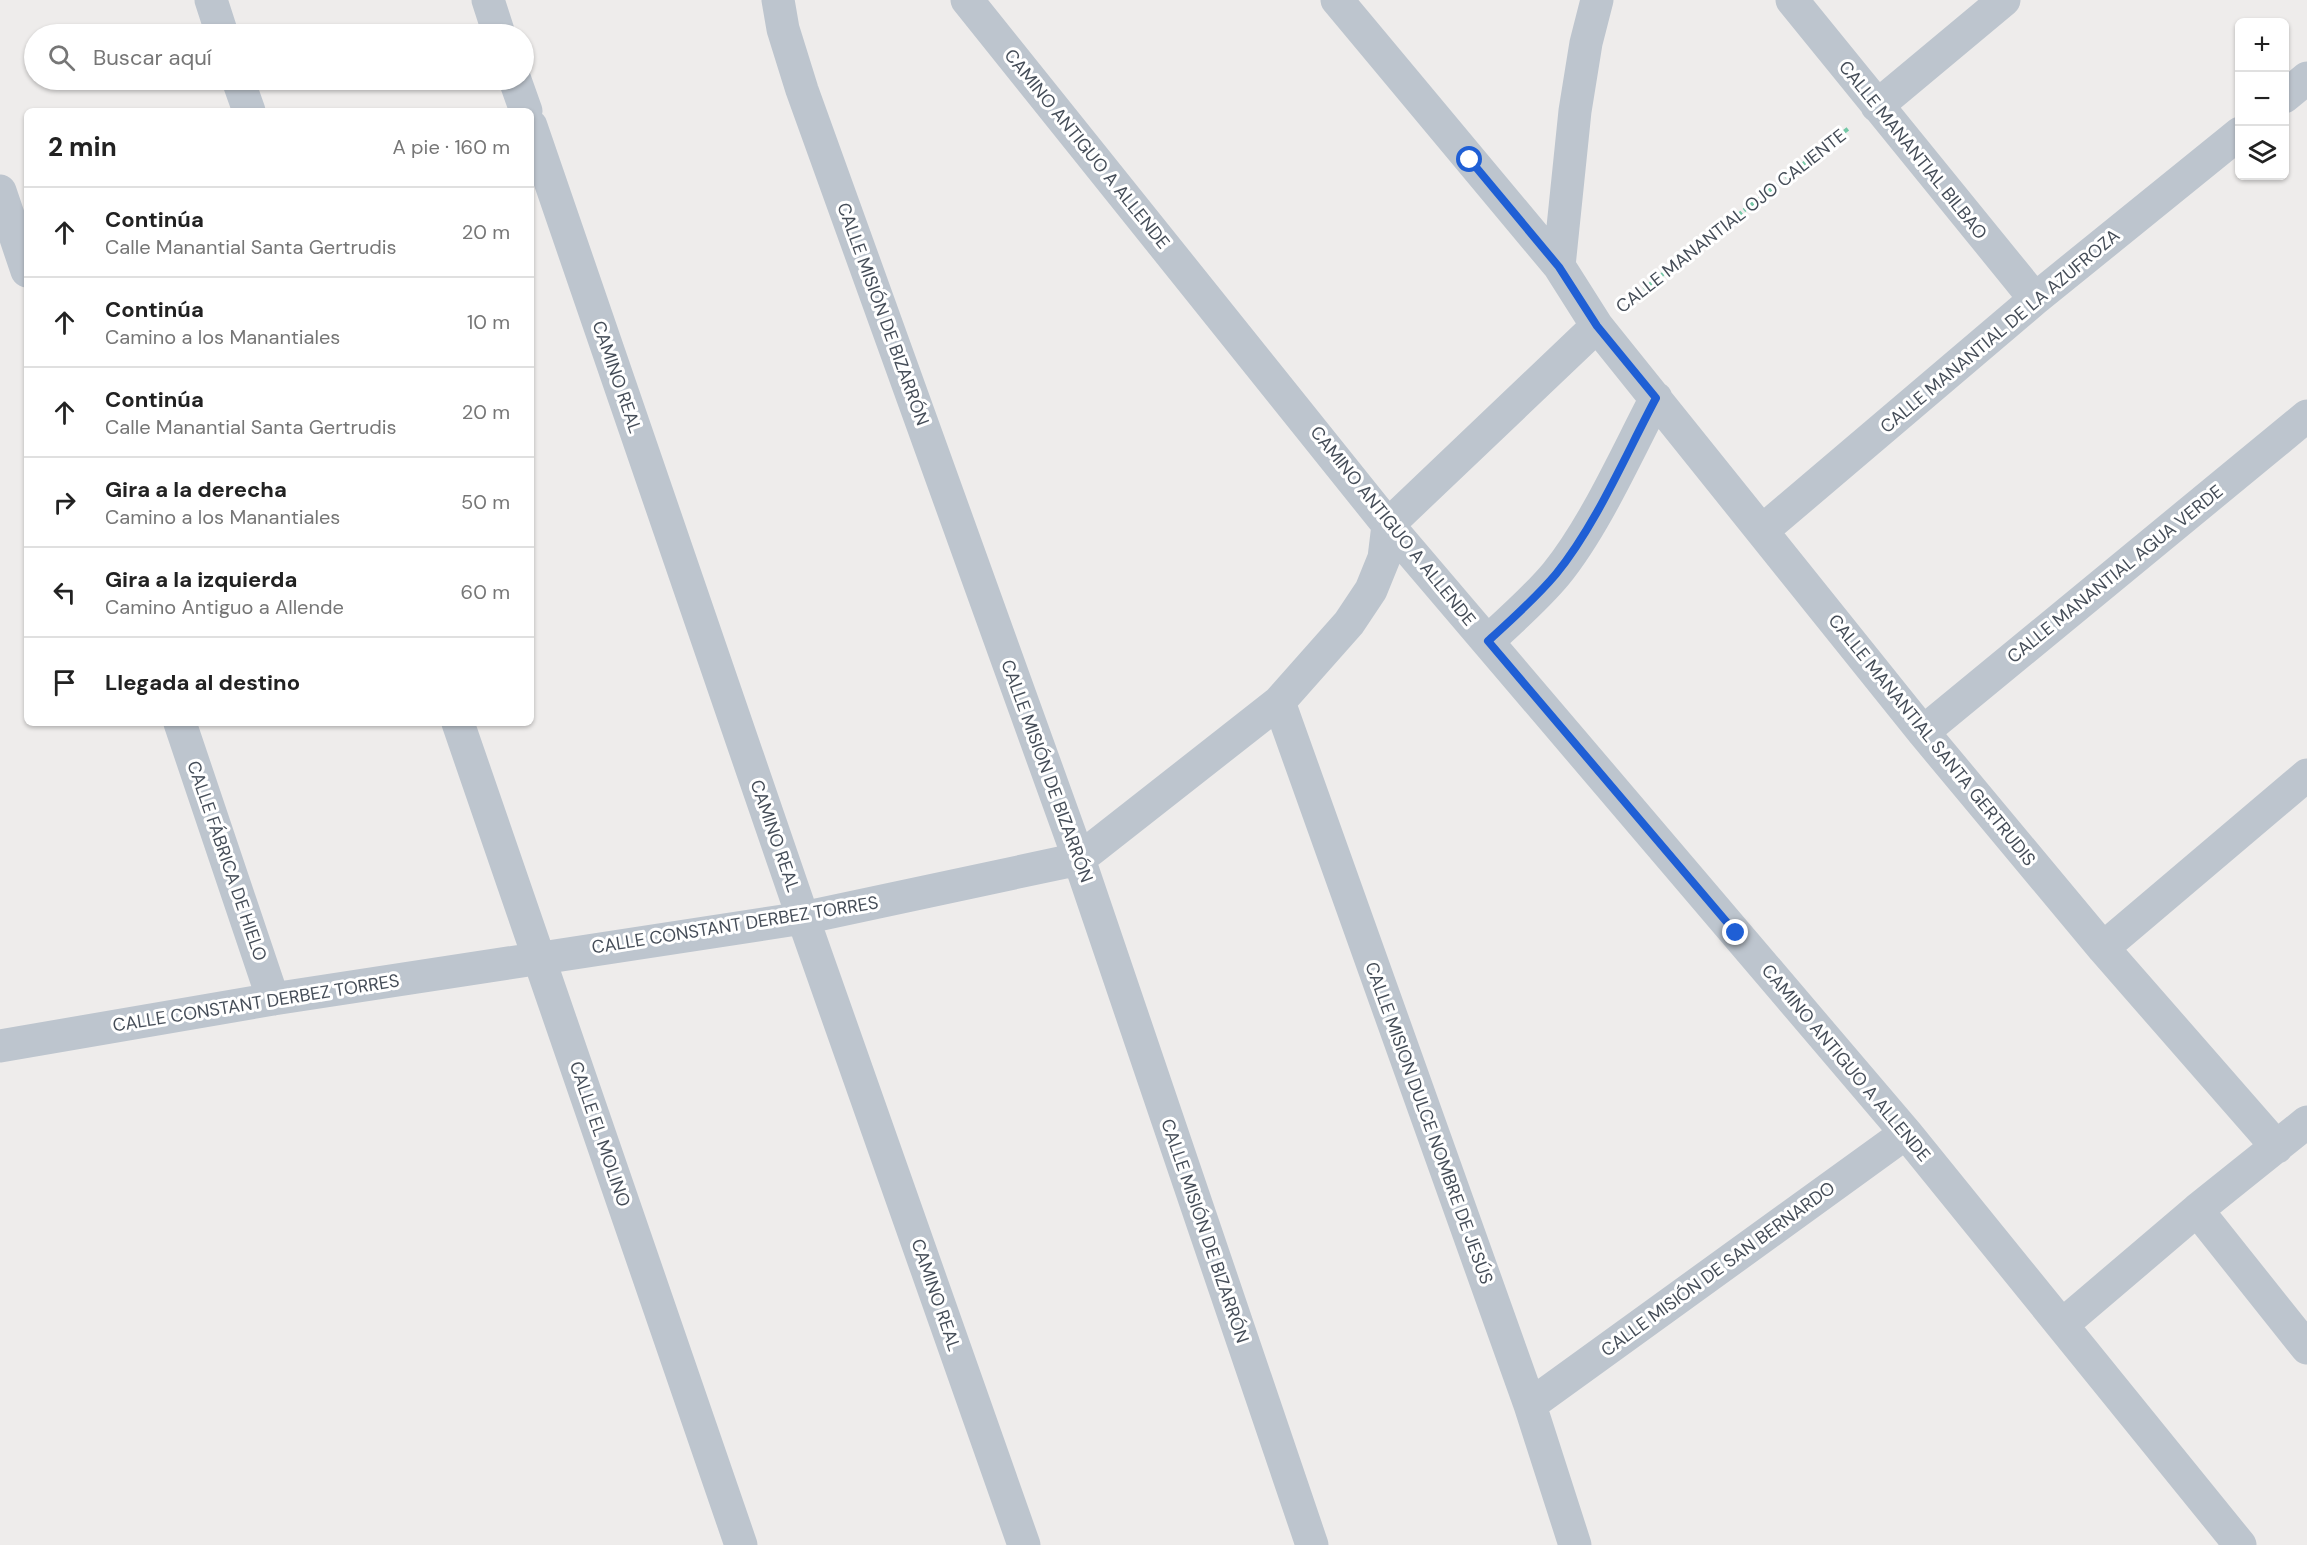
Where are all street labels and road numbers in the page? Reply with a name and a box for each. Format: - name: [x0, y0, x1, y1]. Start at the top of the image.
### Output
- street label: CAMINO ANTIGUO A ALLENDE: [999, 44, 1175, 254]
- street label: CALLE MANANTIAL BILBAO: [1833, 56, 1993, 244]
- street label: CALLE MANANTIAL OJO CALIENTE: [1611, 124, 1851, 318]
- street label: CALLE MISIÓN DE BIZARRÓN: [831, 199, 935, 429]
- street label: CALLE MANANTIAL DE LA AZUFROZA: [1875, 223, 2125, 439]
- street label: CAMINO REAL: [587, 318, 647, 436]
- street label: CAMINO ANTIGUO A ALLENDE: [1305, 421, 1481, 631]
- street label: CALLE MANANTIAL AGUA VERDE: [2002, 479, 2228, 669]
- street label: CALLE MANANTIAL SANTA GERTRUDIS: [1823, 609, 2041, 871]
- street label: CALLE MISIÓN DE BIZARRÓN: [995, 656, 1099, 886]
- street label: CALLE FÁBRICA DE HIELO: [181, 758, 273, 964]
- street label: CAMINO REAL: [745, 777, 805, 895]
- street label: CALLE CONSTANT DERBEZ TORRES: [590, 890, 880, 960]
- street label: CALLE MISION DULCE NOMBRE DE JESÚS: [1359, 959, 1499, 1287]
- street label: CAMINO ANTIGUO A ALLENDE: [1756, 959, 1936, 1167]
- street label: CALLE CONSTANT DERBEZ TORRES: [111, 968, 401, 1038]
- street label: CALLE EL MOLINO: [564, 1058, 636, 1210]
- street label: CALLE MISIÓN DE BIZARRÓN: [1155, 1116, 1255, 1346]
- street label: CALLE MISIÓN DE SAN BERNARDO: [1596, 1176, 1840, 1362]
- street label: CAMINO REAL: [906, 1236, 966, 1354]

